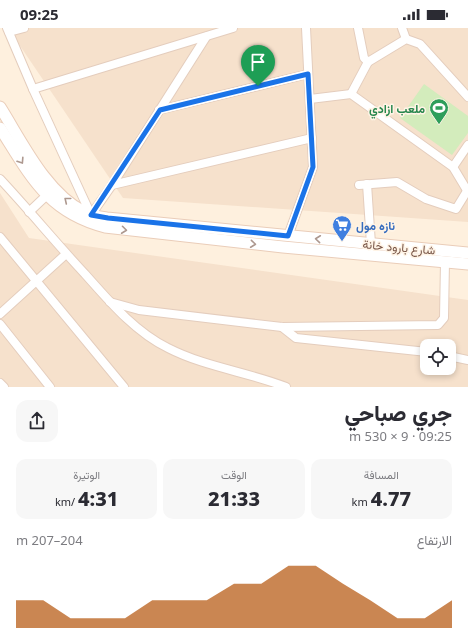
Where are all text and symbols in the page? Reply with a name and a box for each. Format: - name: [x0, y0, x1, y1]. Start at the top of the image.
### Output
- text: 09:25: [20, 4, 59, 24]
- pin: [241, 45, 275, 86]
- icon: arrive: [247, 51, 269, 73]
- sports icon: ملعب ازادي: [428, 97, 450, 125]
- place label: ملعب ازادي: [369, 100, 425, 119]
- one-way arrow: [16, 157, 24, 164]
- one-way arrow: [65, 198, 72, 205]
- supermarket icon: نازه مول: [331, 214, 353, 242]
- place label: نازه مول: [356, 217, 396, 234]
- one-way arrow: [121, 225, 127, 234]
- one-way arrow: [315, 234, 321, 243]
- street label: شارع بارود خانة: [362, 235, 436, 260]
- one-way arrow: [250, 239, 256, 248]
- map controls: [420, 339, 456, 375]
- button: locate: [420, 339, 456, 375]
- text: جري صباحي: [345, 397, 452, 427]
- button: share: [16, 400, 58, 442]
- text: 09:25 · 9 × 530 m: [349, 427, 452, 445]
- text: الوتيرة: [73, 467, 100, 482]
- text: الوقت: [221, 467, 247, 482]
- text: المسافة: [364, 467, 399, 482]
- text: 4:31: [78, 485, 118, 512]
- text: 21:33: [208, 485, 260, 512]
- text: 4.77: [371, 485, 411, 512]
- text: /km: [55, 494, 78, 509]
- text: km: [352, 494, 371, 509]
- text: 204–207 m: [16, 531, 83, 549]
- text: الارتفاع: [417, 531, 452, 549]

